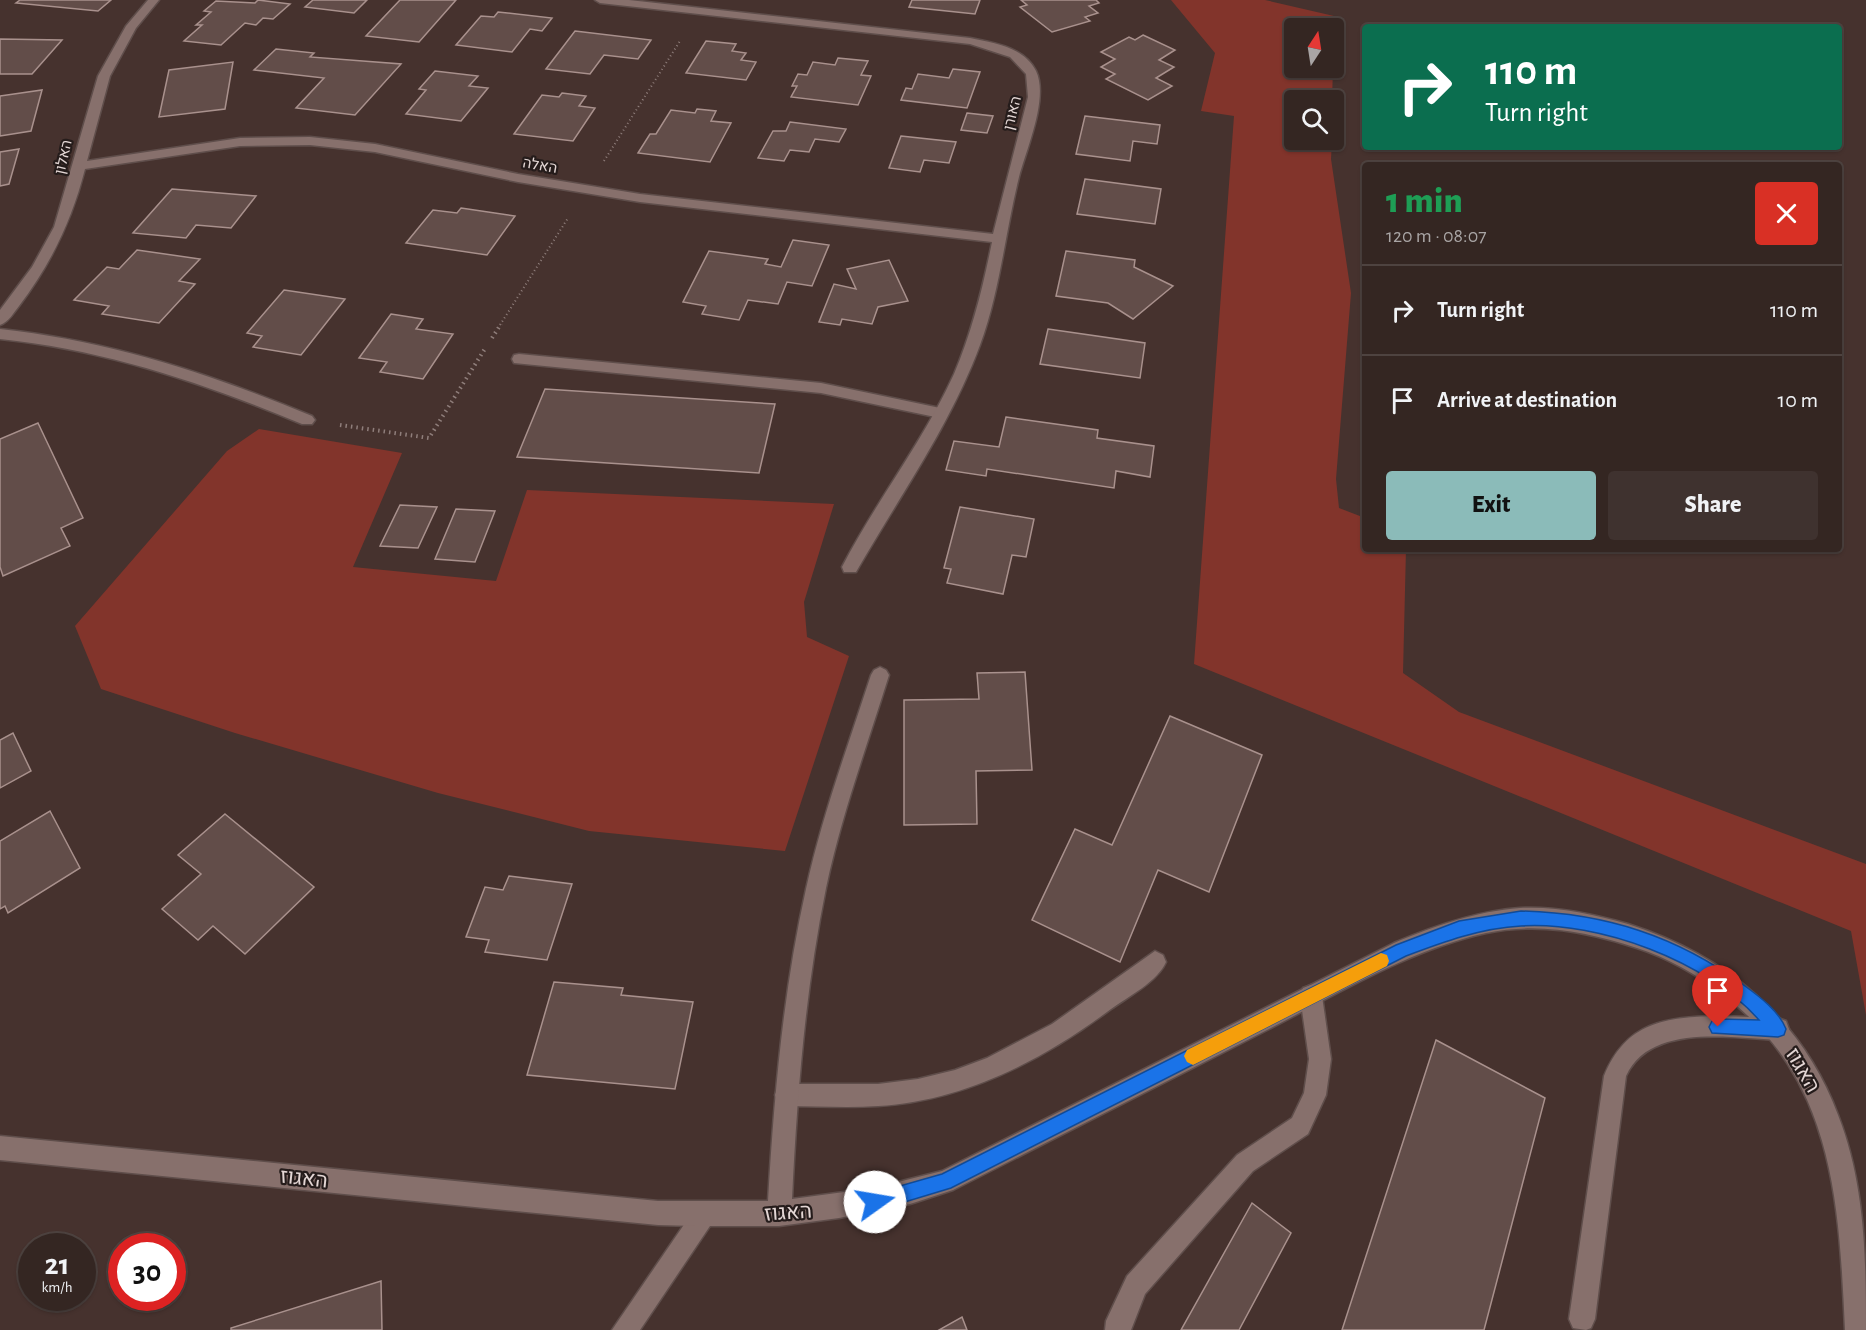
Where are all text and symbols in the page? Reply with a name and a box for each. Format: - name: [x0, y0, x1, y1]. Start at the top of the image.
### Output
- north arrow: [1284, 18, 1344, 78]
- map controls: [1284, 18, 1344, 150]
- icon: right: [1386, 48, 1464, 126]
- text: 110 m: [1485, 50, 1577, 92]
- button: search: [1284, 90, 1344, 150]
- street label: האורן: [1001, 95, 1024, 132]
- text: Turn right: [1485, 99, 1588, 126]
- street label: האלון: [52, 138, 75, 176]
- street label: האלה: [521, 155, 558, 176]
- button: close: [1755, 182, 1818, 245]
- text: 1 min: [1386, 183, 1463, 219]
- text: 120 m · 08:07: [1386, 226, 1487, 246]
- icon: right: [1386, 294, 1419, 327]
- text: Turn right: [1437, 299, 1524, 321]
- text: 110 m: [1770, 299, 1818, 321]
- icon: arrive: [1386, 384, 1419, 417]
- text: Arrive at destination: [1437, 389, 1617, 411]
- text: 10 m: [1778, 389, 1818, 411]
- button: Exit: [1386, 471, 1596, 540]
- button: Share: [1608, 471, 1818, 540]
- pin: [1692, 965, 1743, 1027]
- icon: arrive: [1701, 974, 1734, 1007]
- street label: האגוז: [1782, 1044, 1824, 1096]
- street label: האגוז: [279, 1166, 329, 1191]
- position arrow: [843, 1170, 907, 1234]
- street label: האגוז: [764, 1200, 812, 1225]
- speed limit sign: 30: [108, 1233, 186, 1311]
- text: 21: [45, 1250, 69, 1280]
- text: km/h: [42, 1280, 72, 1295]

